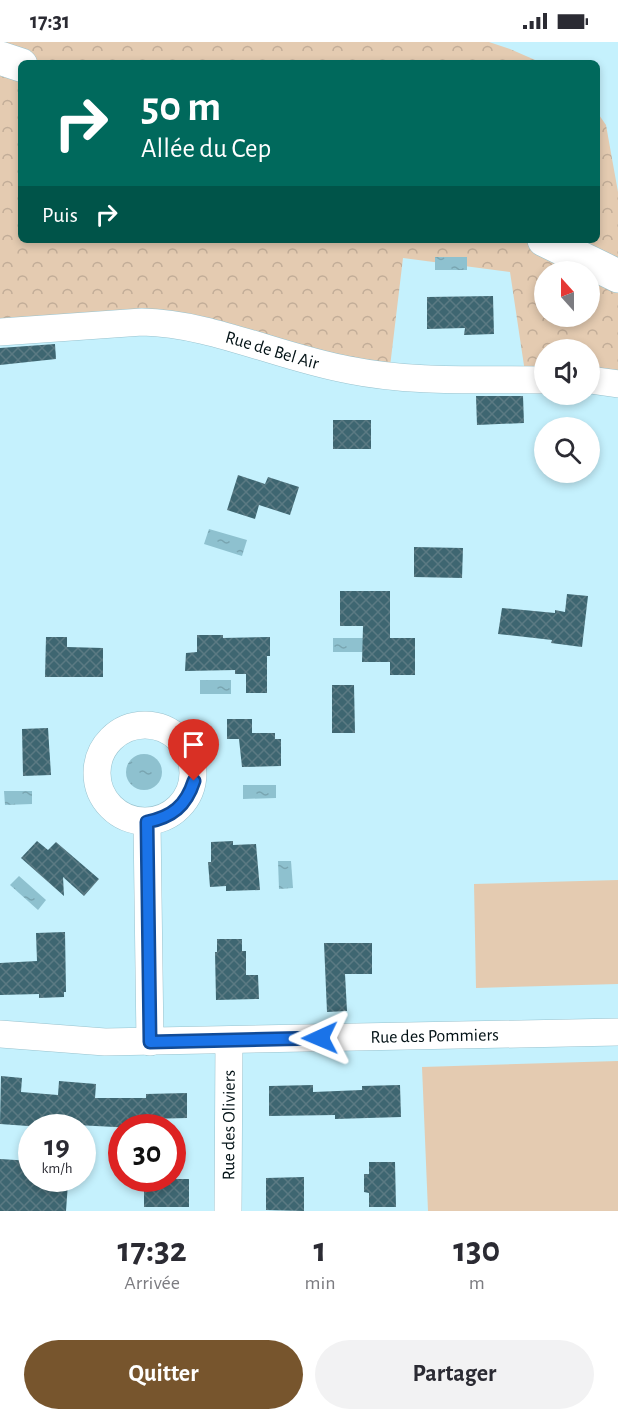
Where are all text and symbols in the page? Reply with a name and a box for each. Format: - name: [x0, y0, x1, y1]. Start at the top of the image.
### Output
- text: 17:31: [30, 10, 70, 32]
- icon: right: [42, 84, 120, 162]
- text: 50 m: [141, 86, 221, 128]
- text: Allée du Cep: [141, 135, 271, 162]
- icon: right: [90, 198, 123, 231]
- text: Puis: [42, 204, 78, 226]
- north arrow: [534, 261, 600, 327]
- map controls: [534, 261, 600, 483]
- street label: Rue de Bel Air: [223, 329, 321, 373]
- button: sound: [534, 339, 600, 405]
- button: search: [534, 417, 600, 483]
- pin: [168, 719, 219, 781]
- icon: arrive: [177, 728, 210, 761]
- position arrow: [288, 1006, 352, 1070]
- street label: Rue des Pommiers: [370, 1026, 499, 1047]
- street label: Rue des Oliviers: [220, 1070, 239, 1180]
- speed limit sign: 30: [108, 1114, 186, 1192]
- text: 19: [44, 1131, 70, 1161]
- text: km/h: [42, 1161, 72, 1176]
- text: 17:32: [118, 1232, 187, 1268]
- text: 1: [313, 1232, 326, 1268]
- text: 130: [453, 1232, 500, 1268]
- text: Arrivée: [124, 1273, 180, 1293]
- text: min: [304, 1273, 336, 1293]
- text: m: [469, 1273, 485, 1293]
- button: Quitter: [24, 1340, 303, 1409]
- button: Partager: [315, 1340, 594, 1409]

